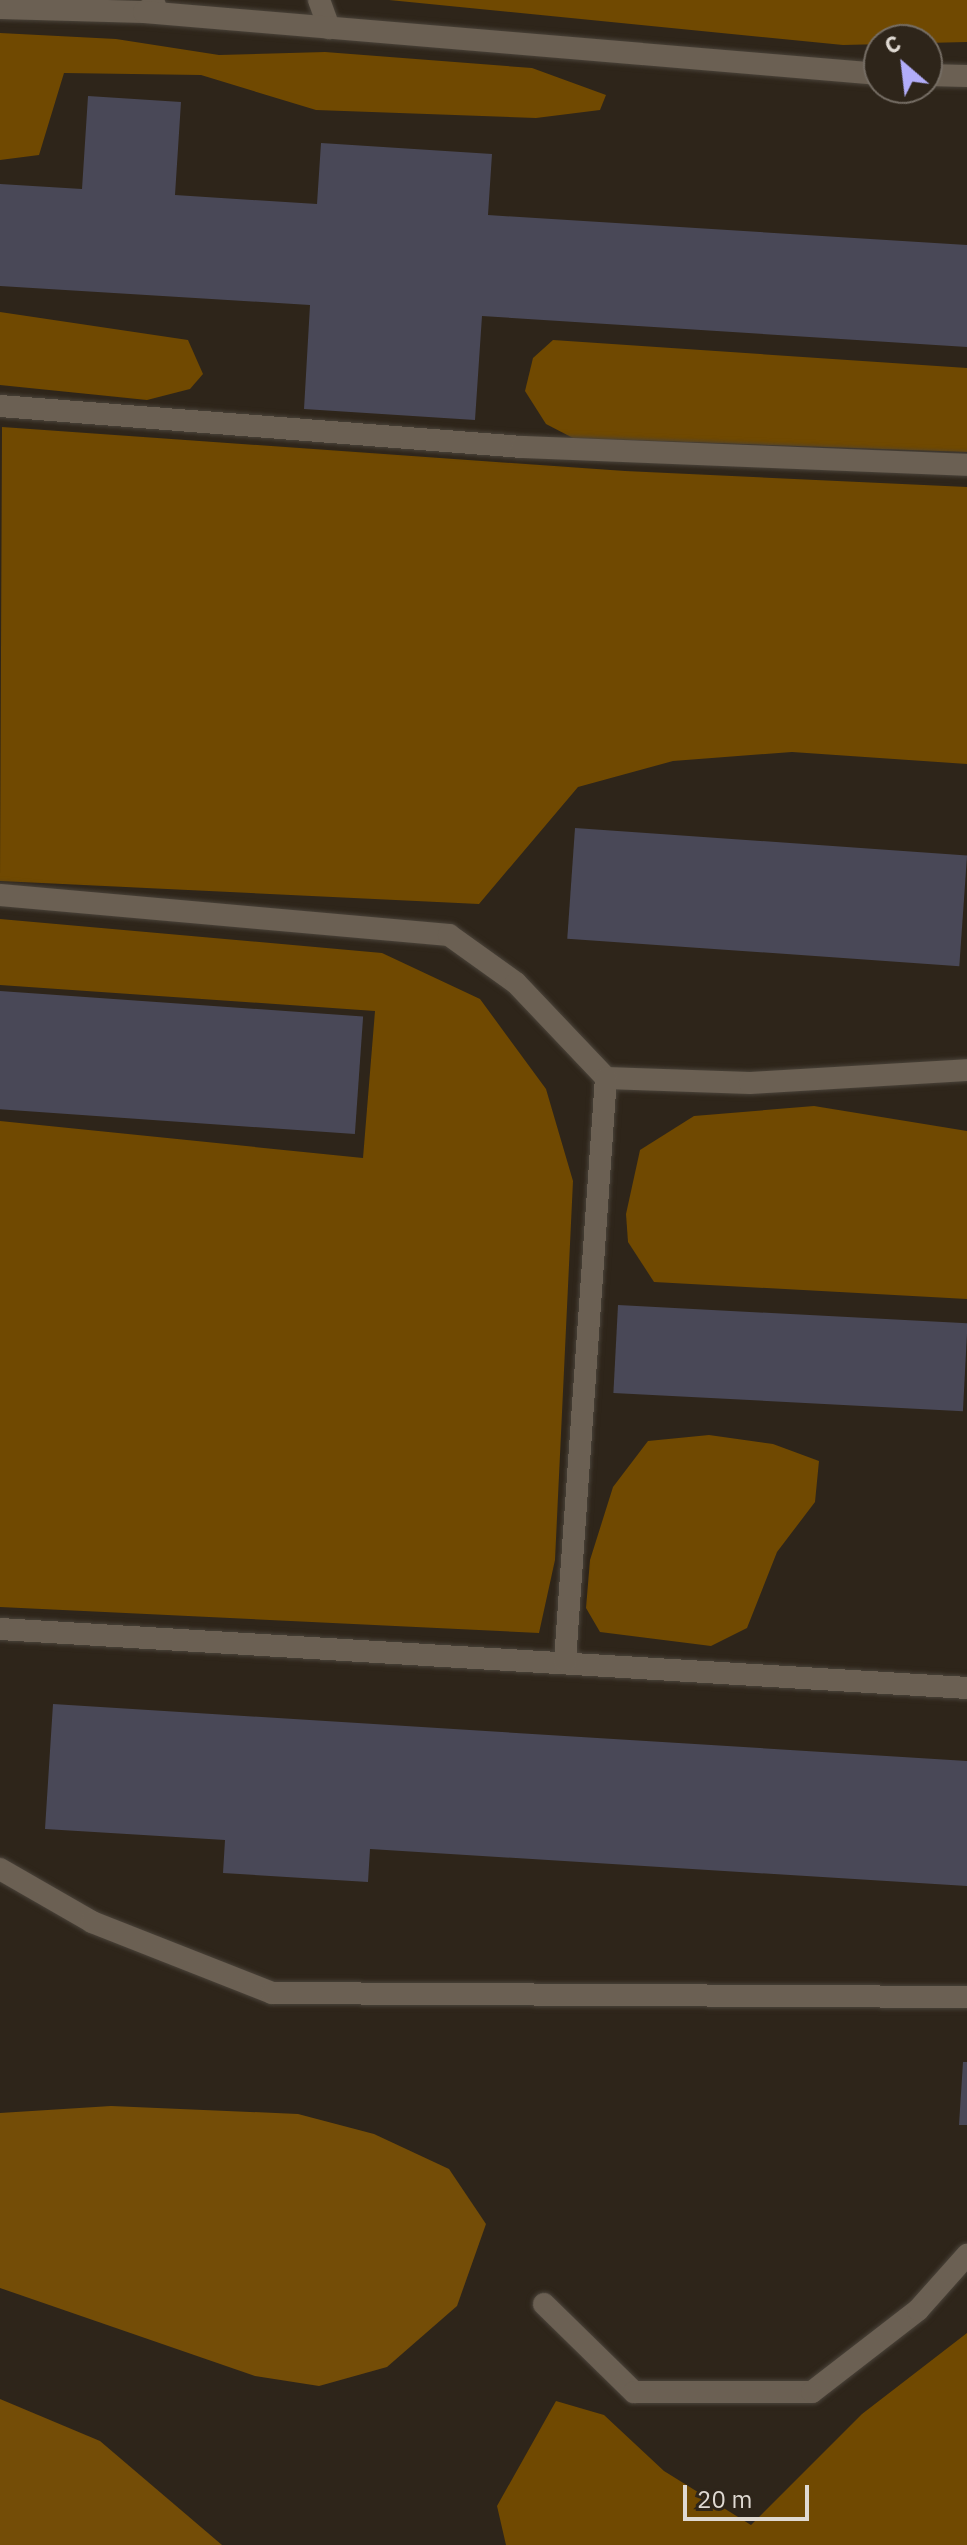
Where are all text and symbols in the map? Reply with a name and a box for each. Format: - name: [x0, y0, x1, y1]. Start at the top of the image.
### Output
- north arrow: [863, 24, 943, 104]
- text: С: [879, 28, 906, 60]
- scale bar: [687, 2469, 813, 2519]
- text: 20 m: [697, 2483, 752, 2515]

